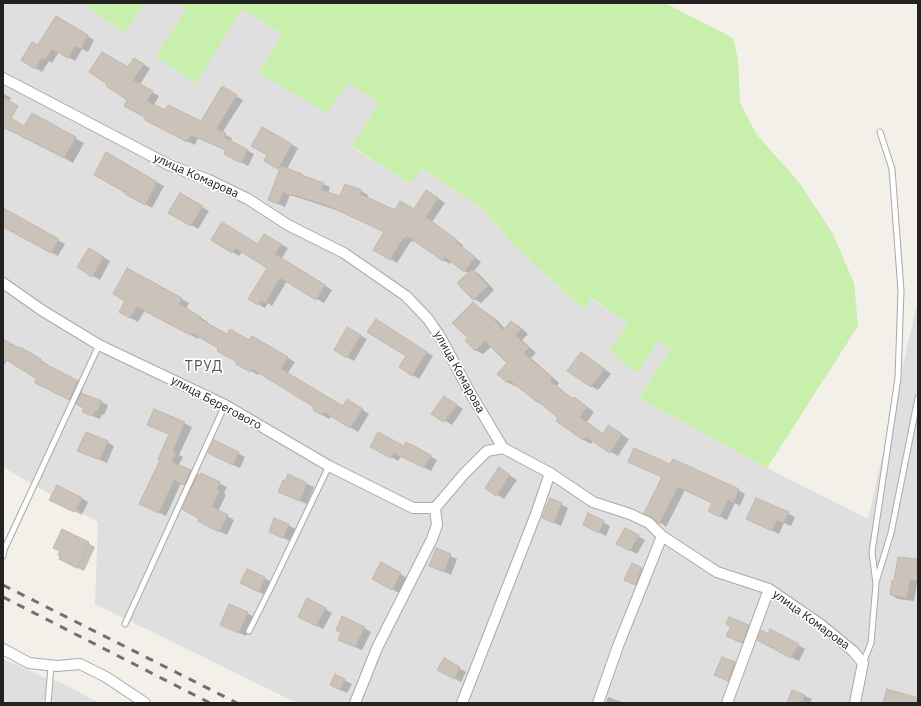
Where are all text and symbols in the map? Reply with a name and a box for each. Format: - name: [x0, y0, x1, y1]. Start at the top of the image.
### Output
- street label: улица Комарова: [151, 151, 241, 201]
- street label: улица Комарова: [430, 328, 488, 416]
- district label: ТРУД: [185, 359, 223, 375]
- street label: улица Берегового: [168, 373, 264, 433]
- street label: улица Комарова: [770, 587, 852, 653]

